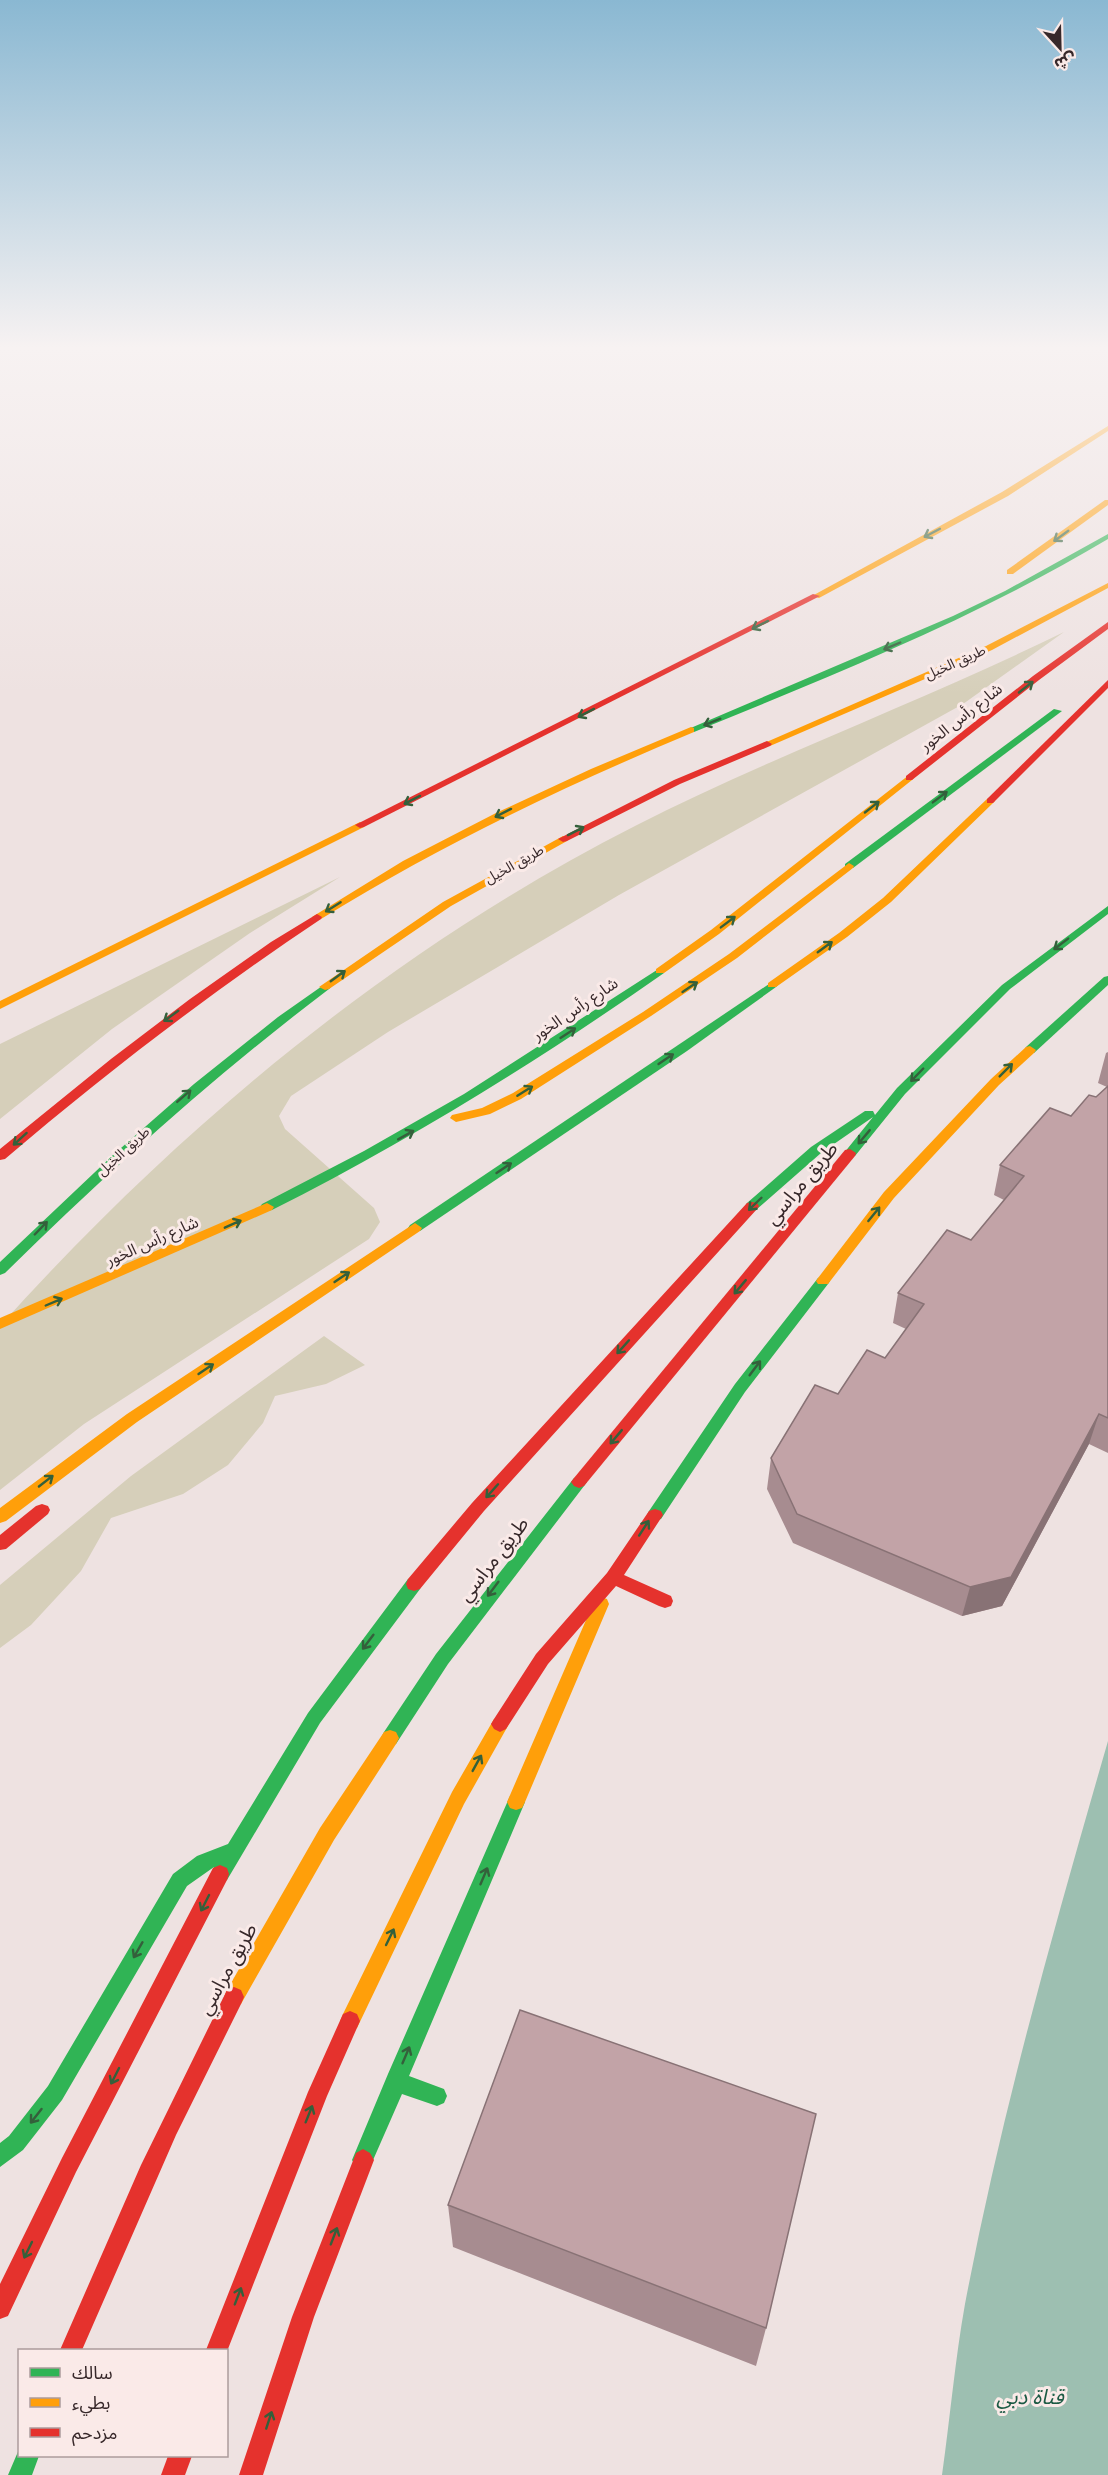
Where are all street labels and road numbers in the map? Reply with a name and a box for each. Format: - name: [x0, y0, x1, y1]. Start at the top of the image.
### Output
- street label: طريق الخيل: [922, 641, 989, 684]
- street label: شارع رأس الخور: [915, 679, 1008, 758]
- street label: طريق الخيل: [482, 841, 547, 888]
- street label: شارع رأس الخور: [528, 973, 623, 1048]
- street label: طريق الخيل: [94, 1123, 154, 1180]
- street label: طريق مراسي: [759, 1137, 845, 1232]
- street label: شارع رأس الخور: [102, 1212, 202, 1273]
- street label: طريق مراسي: [452, 1512, 536, 1608]
- street label: طريق مراسي: [192, 1919, 265, 2021]

